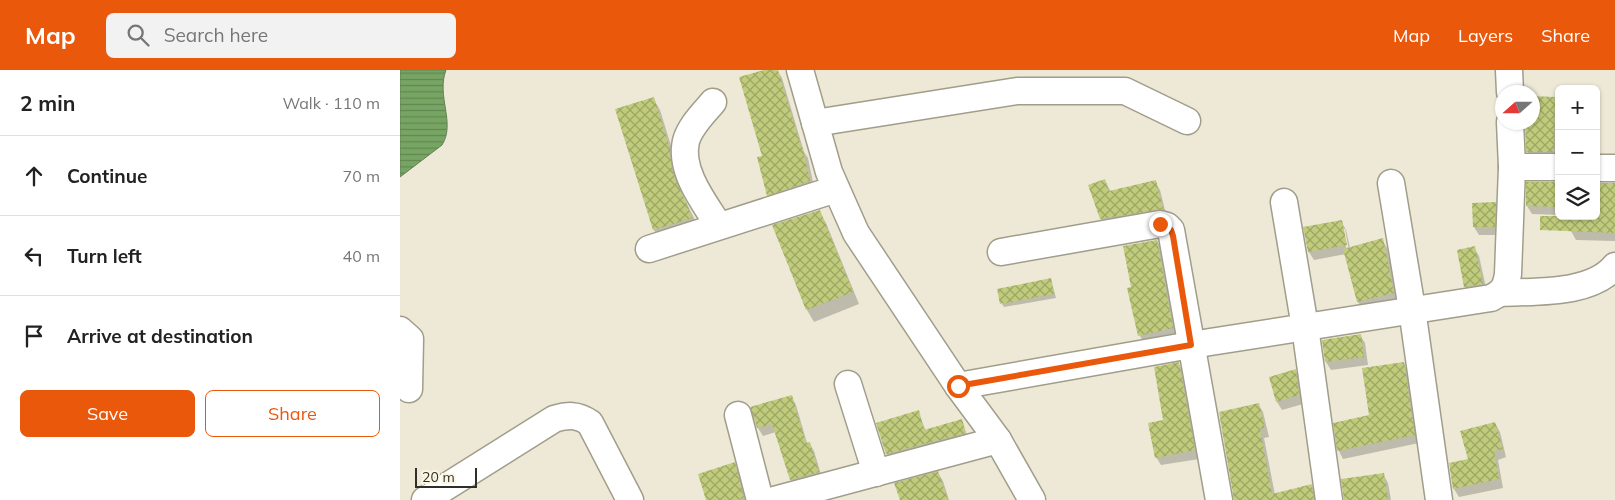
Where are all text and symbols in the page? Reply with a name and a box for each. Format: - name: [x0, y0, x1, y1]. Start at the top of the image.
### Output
- search box: [106, 13, 456, 58]
- text: Map: [25, 20, 76, 50]
- icon: search: [124, 21, 152, 49]
- text: Search here: [164, 23, 268, 47]
- text: Map: [1393, 24, 1430, 47]
- text: Layers: [1458, 24, 1513, 47]
- text: Share: [1541, 24, 1590, 47]
- north arrow: [1495, 85, 1540, 130]
- map controls: [1555, 85, 1600, 220]
- button: +: [1555, 85, 1600, 130]
- text: 2 min: [20, 90, 75, 116]
- text: Walk · 110 m: [282, 93, 380, 113]
- button: −: [1555, 130, 1600, 175]
- icon: ahead: [20, 162, 48, 190]
- text: Continue: [67, 164, 147, 188]
- text: 70 m: [343, 166, 380, 186]
- button: layers: [1555, 175, 1600, 220]
- route end: [1149, 213, 1172, 236]
- icon: left: [20, 242, 48, 270]
- text: Turn left: [67, 244, 142, 268]
- text: 40 m: [343, 246, 380, 266]
- icon: arrive: [20, 322, 48, 350]
- text: Arrive at destination: [67, 324, 253, 348]
- route start: [947, 375, 970, 398]
- button: Save: [20, 390, 195, 437]
- button: Share: [205, 390, 380, 437]
- scale bar: [415, 465, 478, 488]
- text: 20 m: [422, 468, 455, 486]

